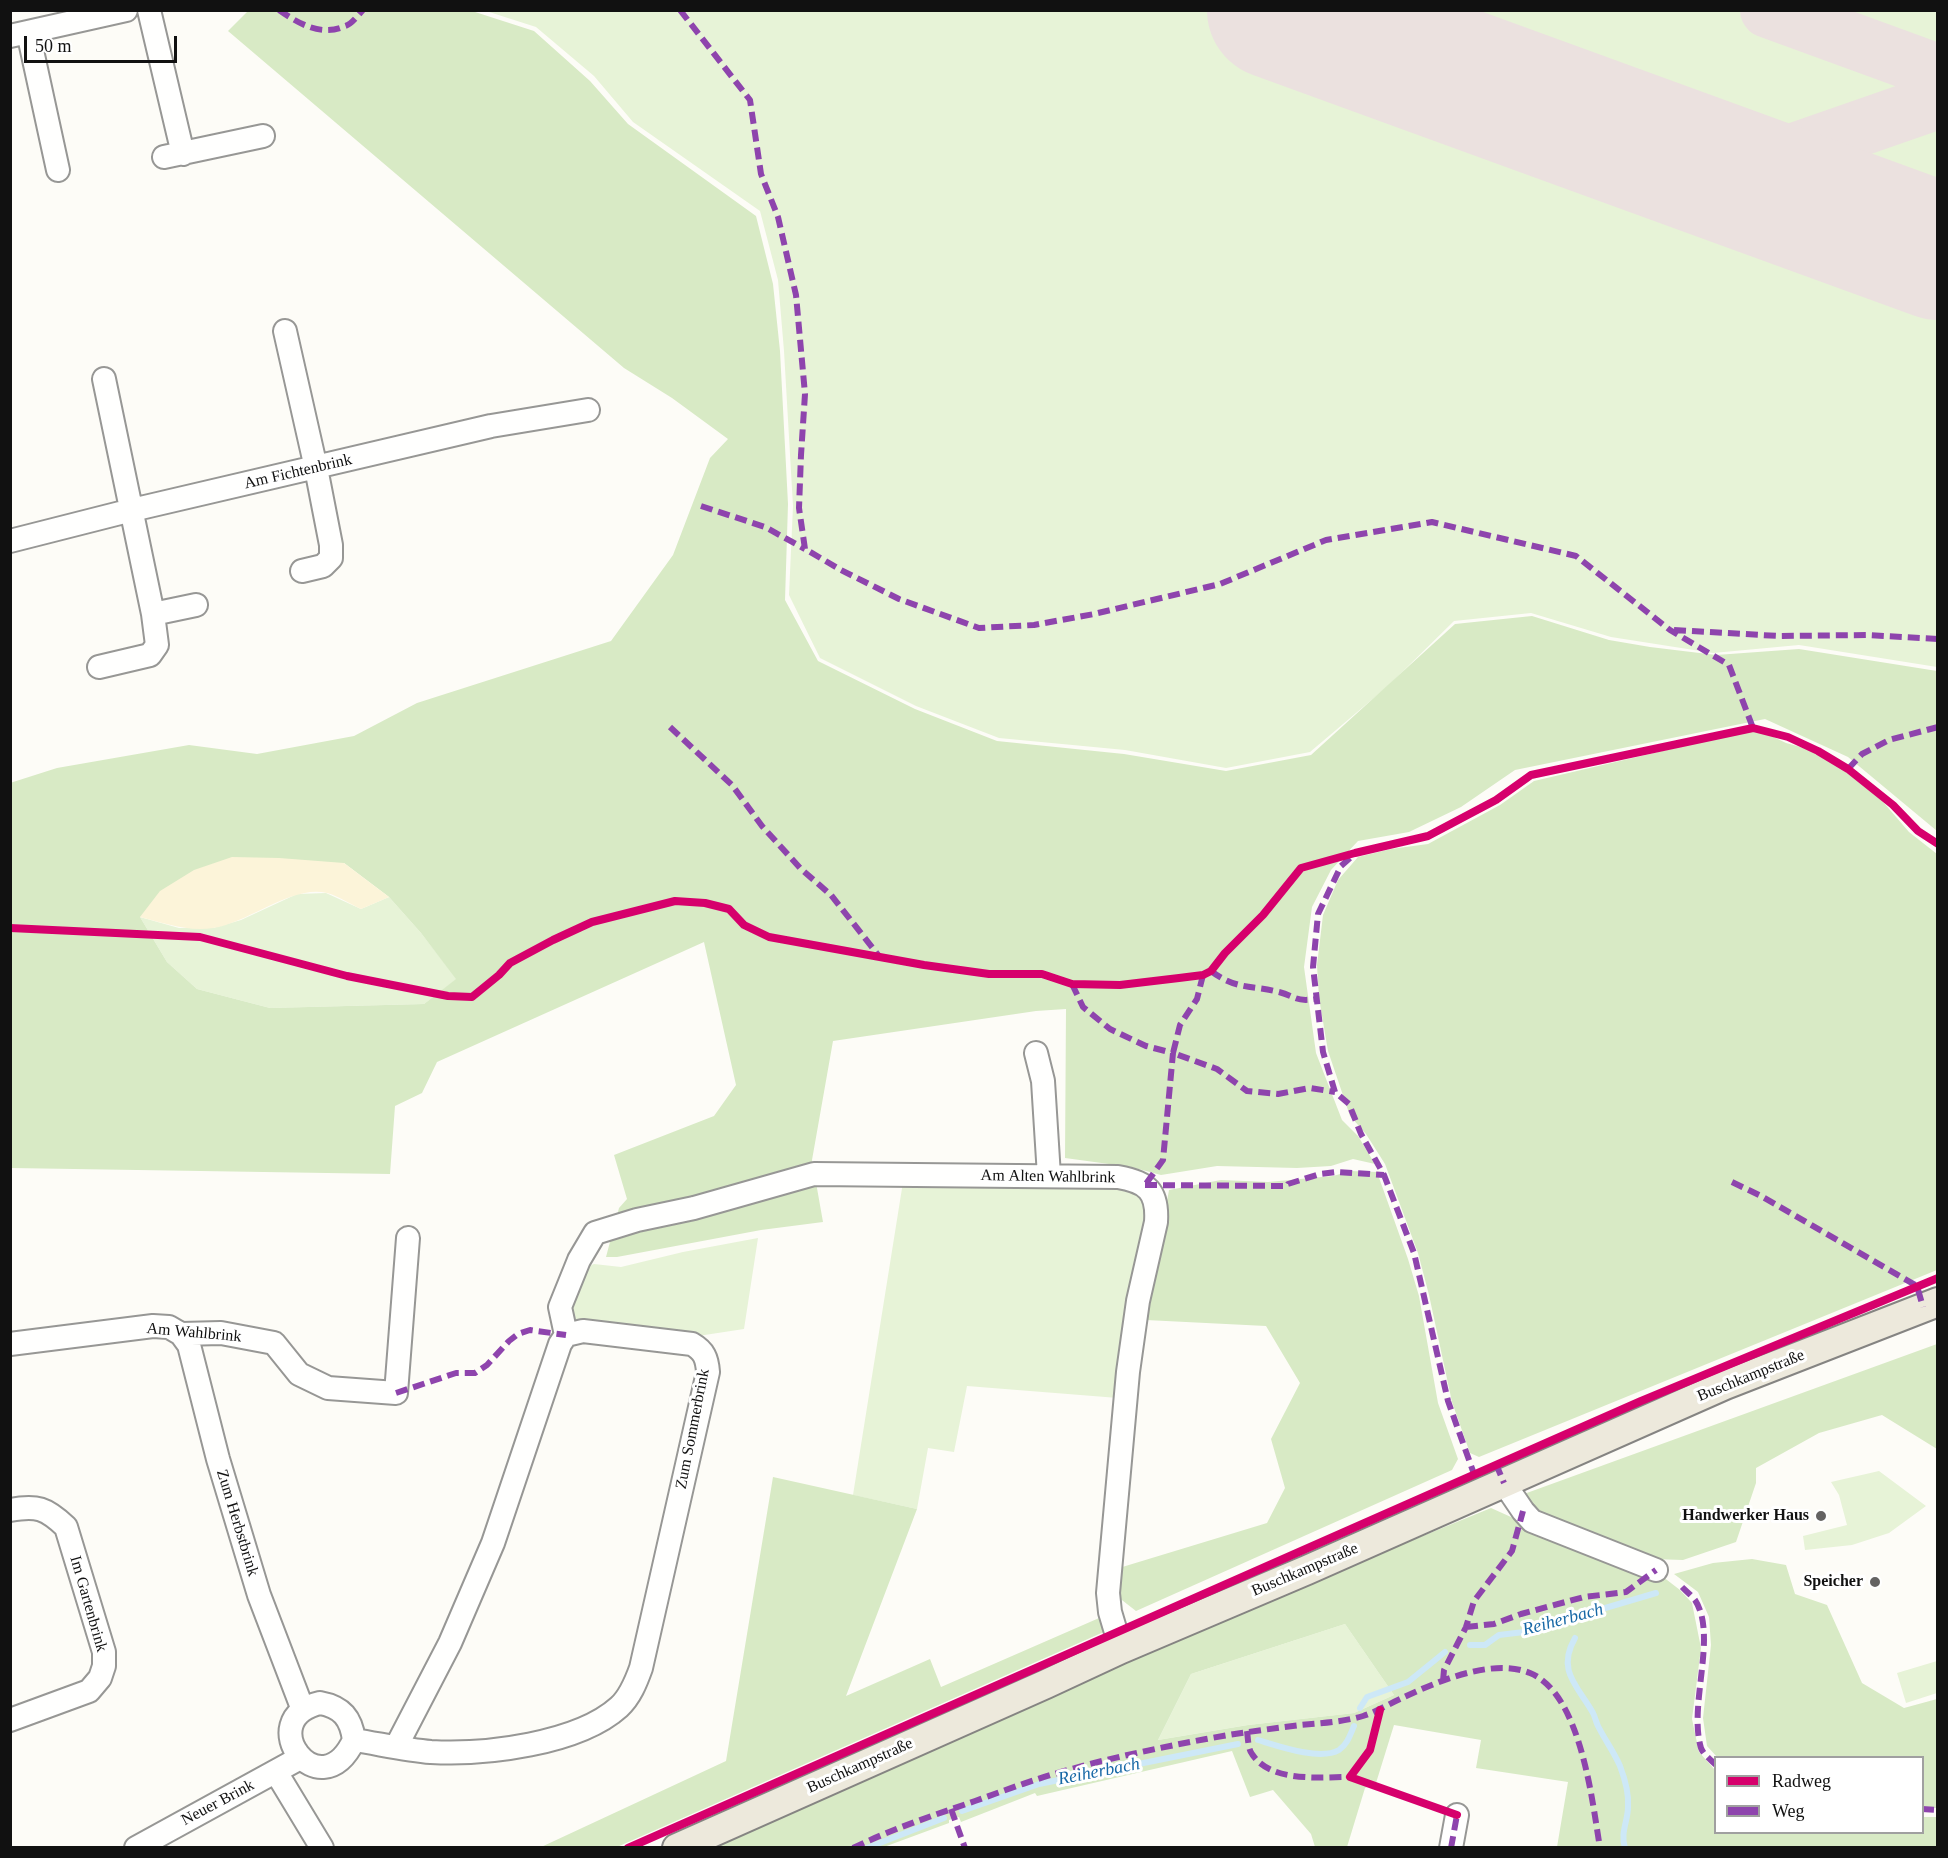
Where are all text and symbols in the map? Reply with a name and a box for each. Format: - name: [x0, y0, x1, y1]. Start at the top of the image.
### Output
- scale bar: [27, 24, 180, 62]
- text: 50 m: [35, 36, 72, 56]
- street label: Am Fichtenbrink: [242, 450, 354, 494]
- street label: Am Alten Wahlbrink: [980, 1166, 1116, 1188]
- street label: Am Wahlbrink: [146, 1319, 242, 1347]
- street label: Buschkampstraße: [1695, 1346, 1807, 1406]
- street label: Zum Sommerbrink: [672, 1367, 714, 1491]
- street label: Zum Herbstbrink: [212, 1467, 262, 1579]
- place label: Handwerker Haus: [1682, 1506, 1809, 1526]
- marker: Handwerker Haus: [1814, 1509, 1828, 1523]
- street label: Buschkampstraße: [1249, 1539, 1361, 1601]
- street label: Im Gartenbrink: [65, 1554, 111, 1654]
- place label: Speicher: [1803, 1572, 1863, 1592]
- marker: Speicher: [1868, 1575, 1882, 1589]
- water label: Reiherbach: [1520, 1599, 1606, 1641]
- street label: Buschkampstraße: [804, 1734, 916, 1798]
- water label: Reiherbach: [1056, 1753, 1142, 1791]
- legend: [1714, 1756, 1924, 1834]
- text: Radweg: [1772, 1771, 1831, 1791]
- street label: Neuer Brink: [178, 1776, 258, 1830]
- text: Weg: [1772, 1801, 1805, 1821]

